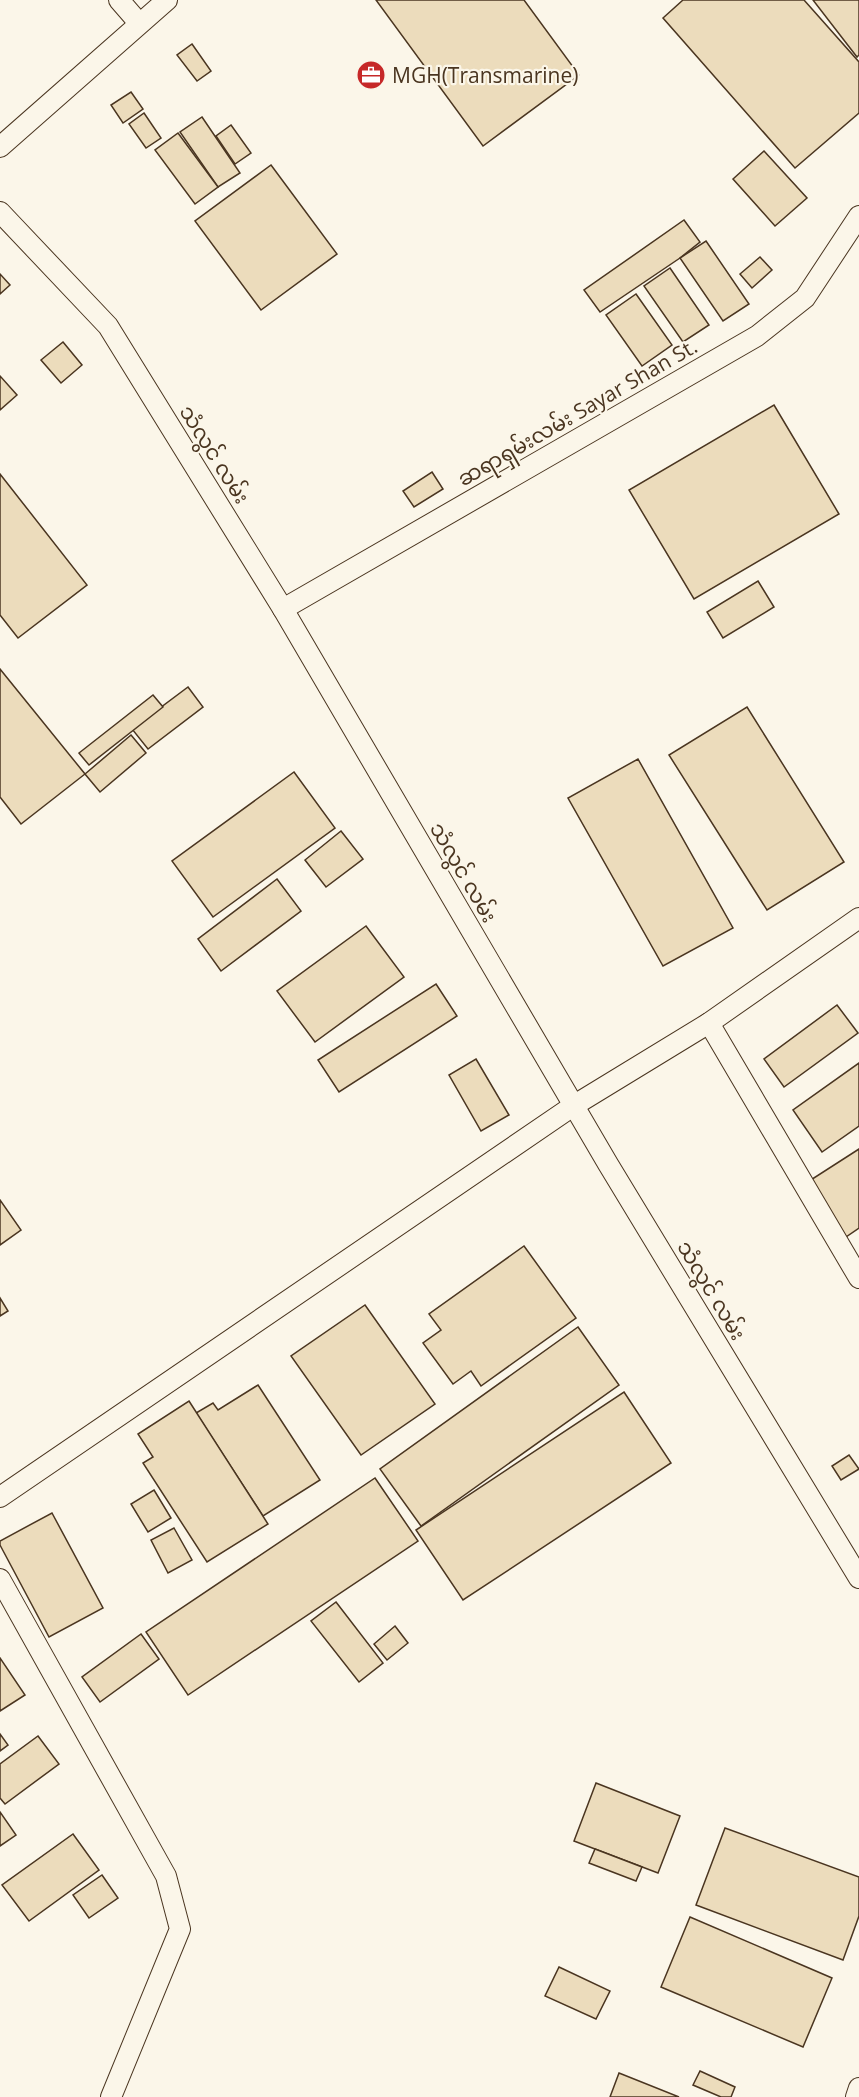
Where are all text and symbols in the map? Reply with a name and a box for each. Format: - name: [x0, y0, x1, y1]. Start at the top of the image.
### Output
- office icon: MGH(Transmarine): [355, 59, 387, 91]
- place label: MGH(Transmarine): [392, 61, 578, 89]
- street label: ဆရာရှမ်းလမ်း Sayar Shan St.: [452, 331, 704, 496]
- street label: သံလွင် လမ်း: [171, 399, 257, 510]
- street label: သံလွင် လမ်း: [421, 816, 505, 929]
- street label: သံလွင် လမ်း: [669, 1234, 754, 1347]

